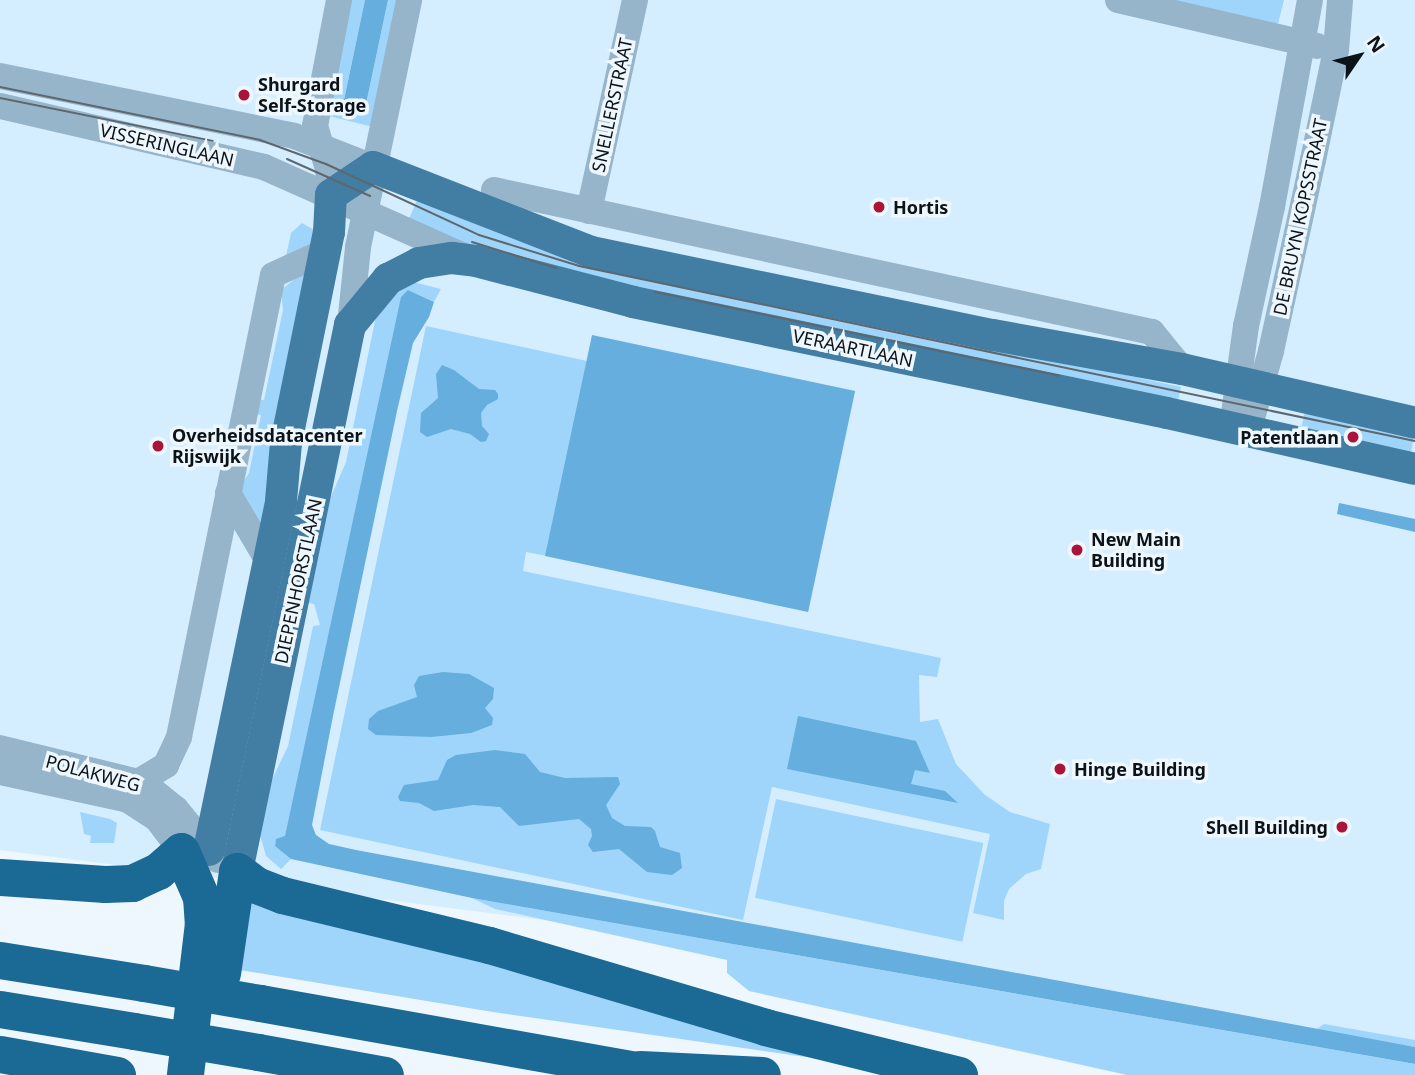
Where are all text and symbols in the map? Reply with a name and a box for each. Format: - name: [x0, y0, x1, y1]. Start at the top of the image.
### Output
- north arrow: [1324, 21, 1394, 91]
- text: N: [1361, 30, 1391, 58]
- street label: SNELLERSTRAAT: [587, 36, 637, 174]
- place label: Shurgard Self-Storage: [258, 74, 366, 116]
- marker: Shurgard Self-Storage: [236, 87, 252, 103]
- street label: DE BRUYN KOPSSTRAAT: [1269, 117, 1331, 317]
- street label: VISSERINGLAAN: [98, 119, 236, 171]
- place label: Hortis: [893, 196, 948, 218]
- marker: Hortis: [871, 199, 887, 215]
- street label: VERAARTLAAN: [791, 325, 915, 371]
- place label: Overheidsdatacenter Rijswijk: [172, 425, 363, 467]
- place label: Patentlaan: [1240, 426, 1339, 448]
- marker: Patentlaan: [1345, 429, 1361, 445]
- marker: Overheidsdatacenter Rijswijk: [150, 438, 166, 454]
- street label: DIEPENHORSTLAAN: [270, 496, 326, 666]
- place label: New Main Building: [1091, 529, 1181, 572]
- marker: New Main Building: [1069, 542, 1085, 558]
- street label: POLAKWEG: [43, 750, 143, 796]
- place label: Hinge Building: [1074, 758, 1206, 780]
- marker: Hinge Building: [1052, 761, 1068, 777]
- place label: Shell Building: [1206, 816, 1328, 838]
- marker: Shell Building: [1334, 819, 1350, 835]

